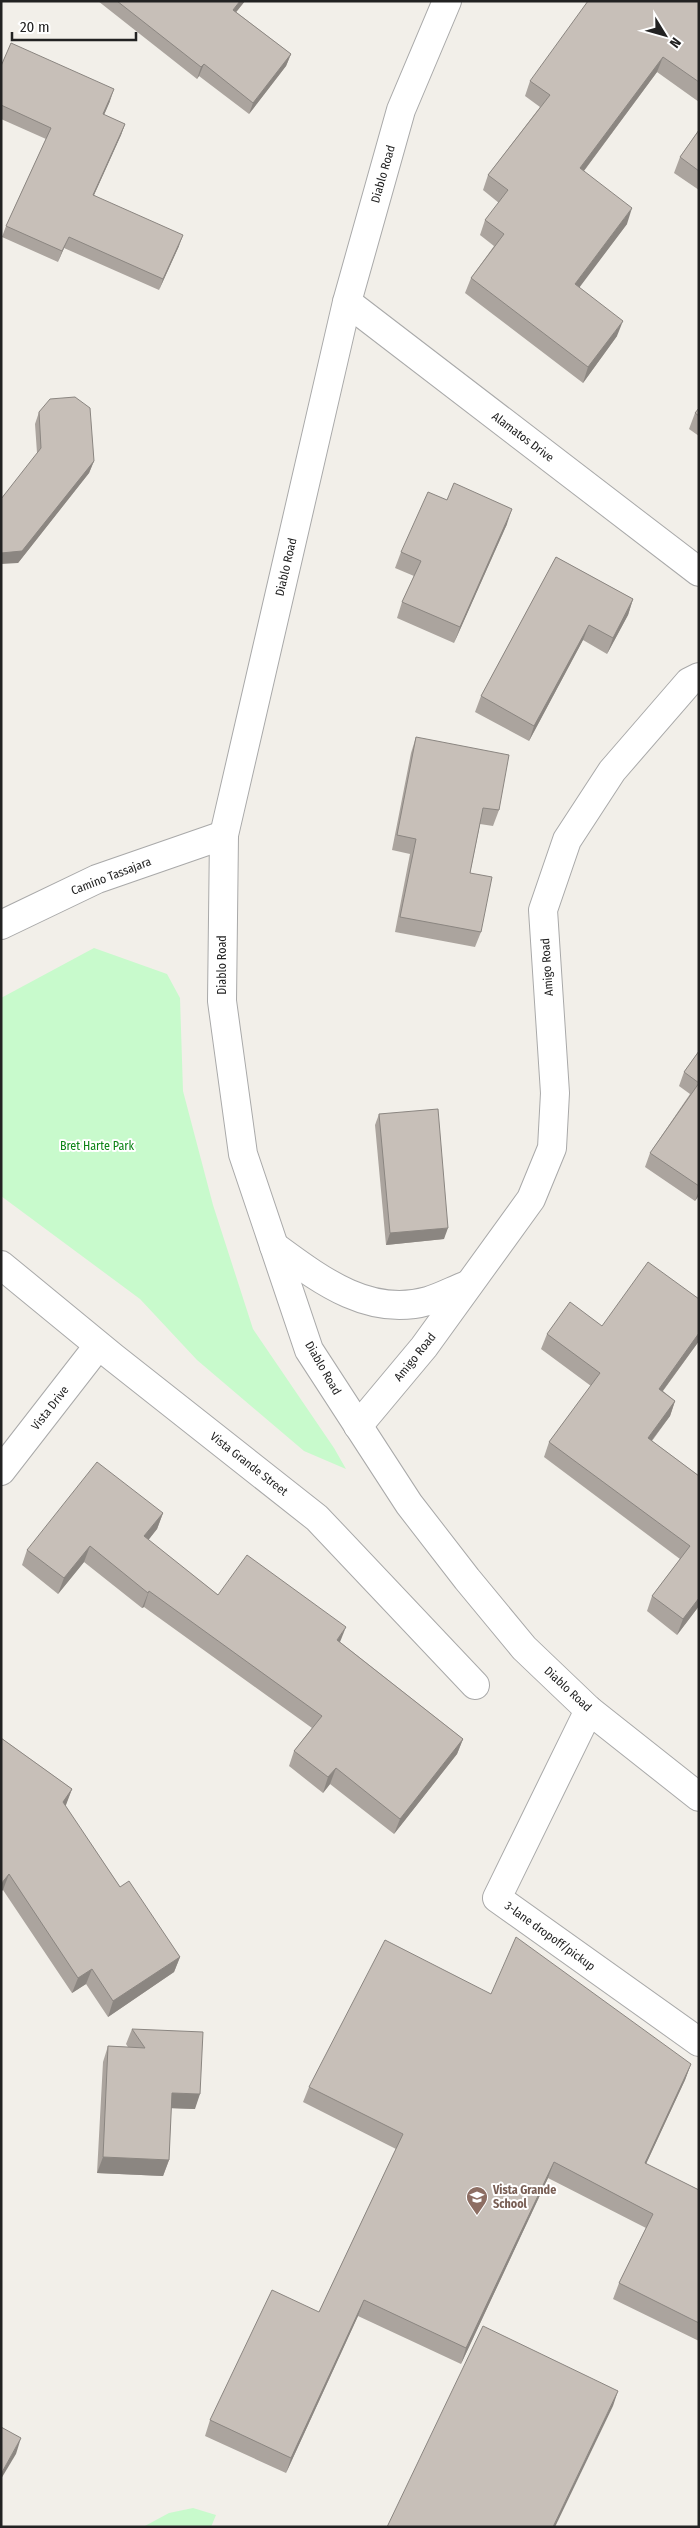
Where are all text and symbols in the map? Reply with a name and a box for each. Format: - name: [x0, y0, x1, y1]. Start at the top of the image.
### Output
- scale bar: [12, 10, 136, 42]
- north arrow: [640, 10, 690, 60]
- text: 20 m: [20, 18, 50, 36]
- text: N: [666, 34, 684, 51]
- street label: Diablo Road: [368, 144, 398, 204]
- street label: Alamatos Drive: [489, 409, 557, 465]
- street label: Diablo Road: [272, 536, 300, 598]
- street label: Camino Tassajara: [69, 854, 153, 898]
- street label: Diablo Road: [215, 935, 229, 995]
- street label: Amigo Road: [538, 938, 556, 996]
- park label: Bret Harte Park: [60, 1139, 135, 1153]
- street label: Amigo Road: [391, 1330, 439, 1384]
- street label: Diablo Road: [302, 1339, 344, 1397]
- street label: Vista Drive: [28, 1383, 72, 1433]
- street label: Vista Grande Street: [207, 1429, 291, 1499]
- street label: Diablo Road: [542, 1664, 594, 1714]
- street label: 3-lane dropoff/pickup: [502, 1899, 598, 1973]
- place label: Vista Grande School: [492, 2183, 556, 2211]
- school or university icon: Vista Grande School: [465, 2185, 489, 2216]

